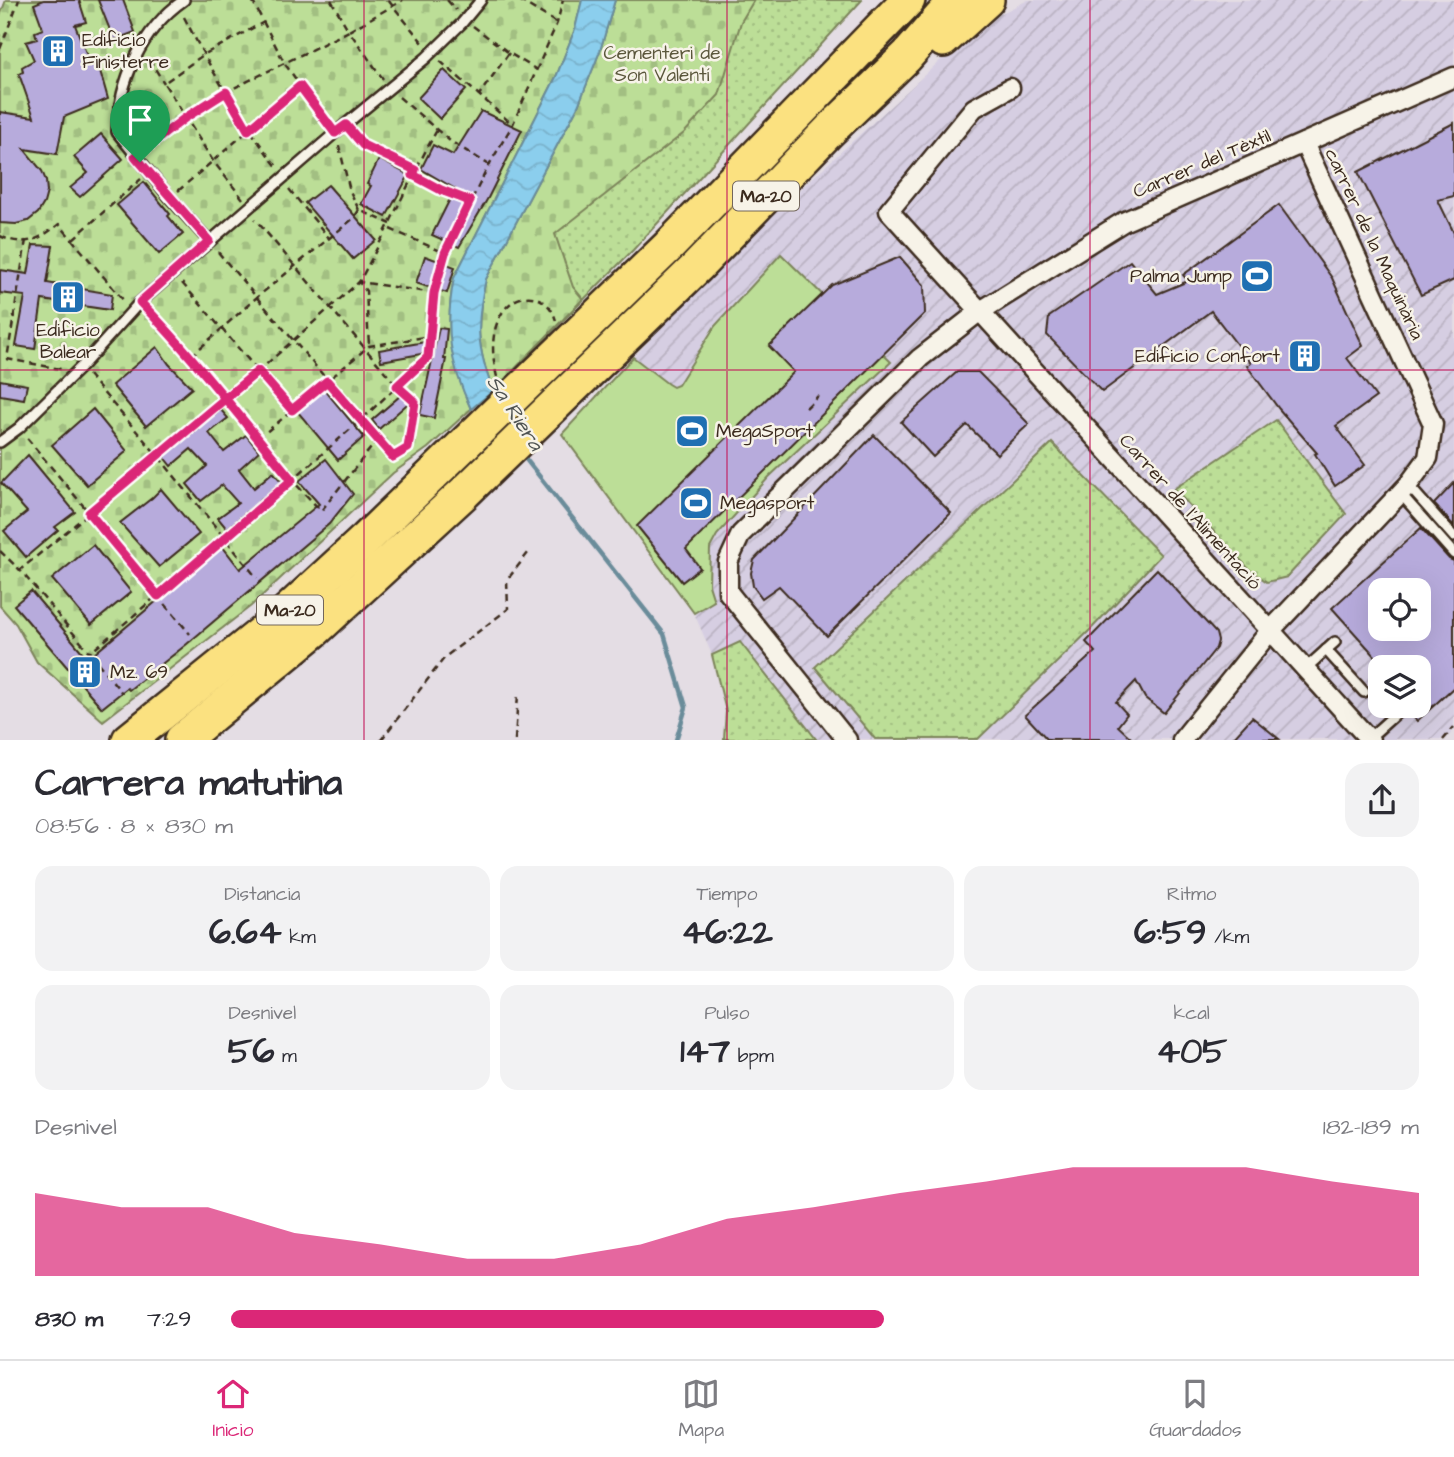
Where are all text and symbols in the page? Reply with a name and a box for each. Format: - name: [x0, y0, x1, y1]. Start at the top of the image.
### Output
- place label: Edificio Finisterre: [82, 27, 169, 76]
- building icon: Edificio Finisterre: [39, 32, 77, 70]
- park label: Cementeri de Son Valentí: [603, 40, 721, 89]
- pin: [110, 90, 170, 162]
- icon: arrive: [121, 101, 159, 139]
- street label: Carrer del Tèxtil: [1129, 123, 1275, 205]
- street label: carrer de la Maquinària: [1318, 144, 1430, 345]
- road number: Ma-20: [733, 182, 799, 210]
- sports icon: Palma Jump: [1238, 257, 1276, 295]
- place label: Palma Jump: [1130, 263, 1232, 290]
- building icon: Edificio Balear: [49, 278, 87, 316]
- place label: Edificio Balear: [36, 317, 100, 366]
- building icon: Edificio Confort: [1286, 337, 1324, 375]
- place label: Edificio Confort: [1135, 343, 1280, 370]
- water label: Sa Riera: [480, 370, 551, 457]
- sports icon: MegaSport: [673, 412, 711, 450]
- place label: MegaSport: [716, 418, 813, 446]
- street label: Carrer de l'Alimentació: [1112, 428, 1268, 596]
- sports icon: Megasport: [677, 484, 715, 522]
- place label: Megasport: [720, 490, 815, 518]
- map controls: [1368, 578, 1431, 718]
- button: locate: [1368, 578, 1431, 641]
- road number: Ma-20: [257, 596, 323, 624]
- building icon: Mz. 69: [66, 653, 104, 691]
- button: layers: [1368, 655, 1431, 718]
- place label: Mz. 69: [110, 659, 168, 686]
- text: Carrera matutina: [35, 758, 342, 810]
- button: share: [1345, 763, 1419, 837]
- text: 08:56 · 8 × 830 m: [35, 810, 233, 842]
- text: Distancia: [224, 881, 300, 908]
- text: Tiempo: [696, 881, 758, 908]
- text: Ritmo: [1167, 881, 1216, 908]
- text: 6.64: [209, 908, 282, 957]
- text: 46:22: [681, 908, 773, 957]
- text: 6:59: [1134, 908, 1207, 957]
- text: km: [282, 924, 316, 951]
- text: /km: [1207, 924, 1249, 951]
- text: Desnivel: [229, 1000, 296, 1027]
- text: Pulso: [705, 1000, 749, 1027]
- text: kcal: [1173, 1000, 1210, 1027]
- text: 56: [228, 1027, 274, 1076]
- text: 147: [680, 1027, 730, 1076]
- text: 405: [1156, 1027, 1227, 1076]
- text: m: [274, 1043, 297, 1070]
- text: bpm: [730, 1043, 774, 1070]
- text: Desnivel: [35, 1111, 117, 1143]
- text: 182–189 m: [1323, 1111, 1419, 1143]
- text: 830 m: [35, 1303, 103, 1335]
- text: 7:29: [147, 1303, 191, 1335]
- tab: Inicio: [213, 1375, 253, 1444]
- tab: Mapa: [678, 1375, 724, 1444]
- tab: Guardados: [1149, 1375, 1241, 1444]

